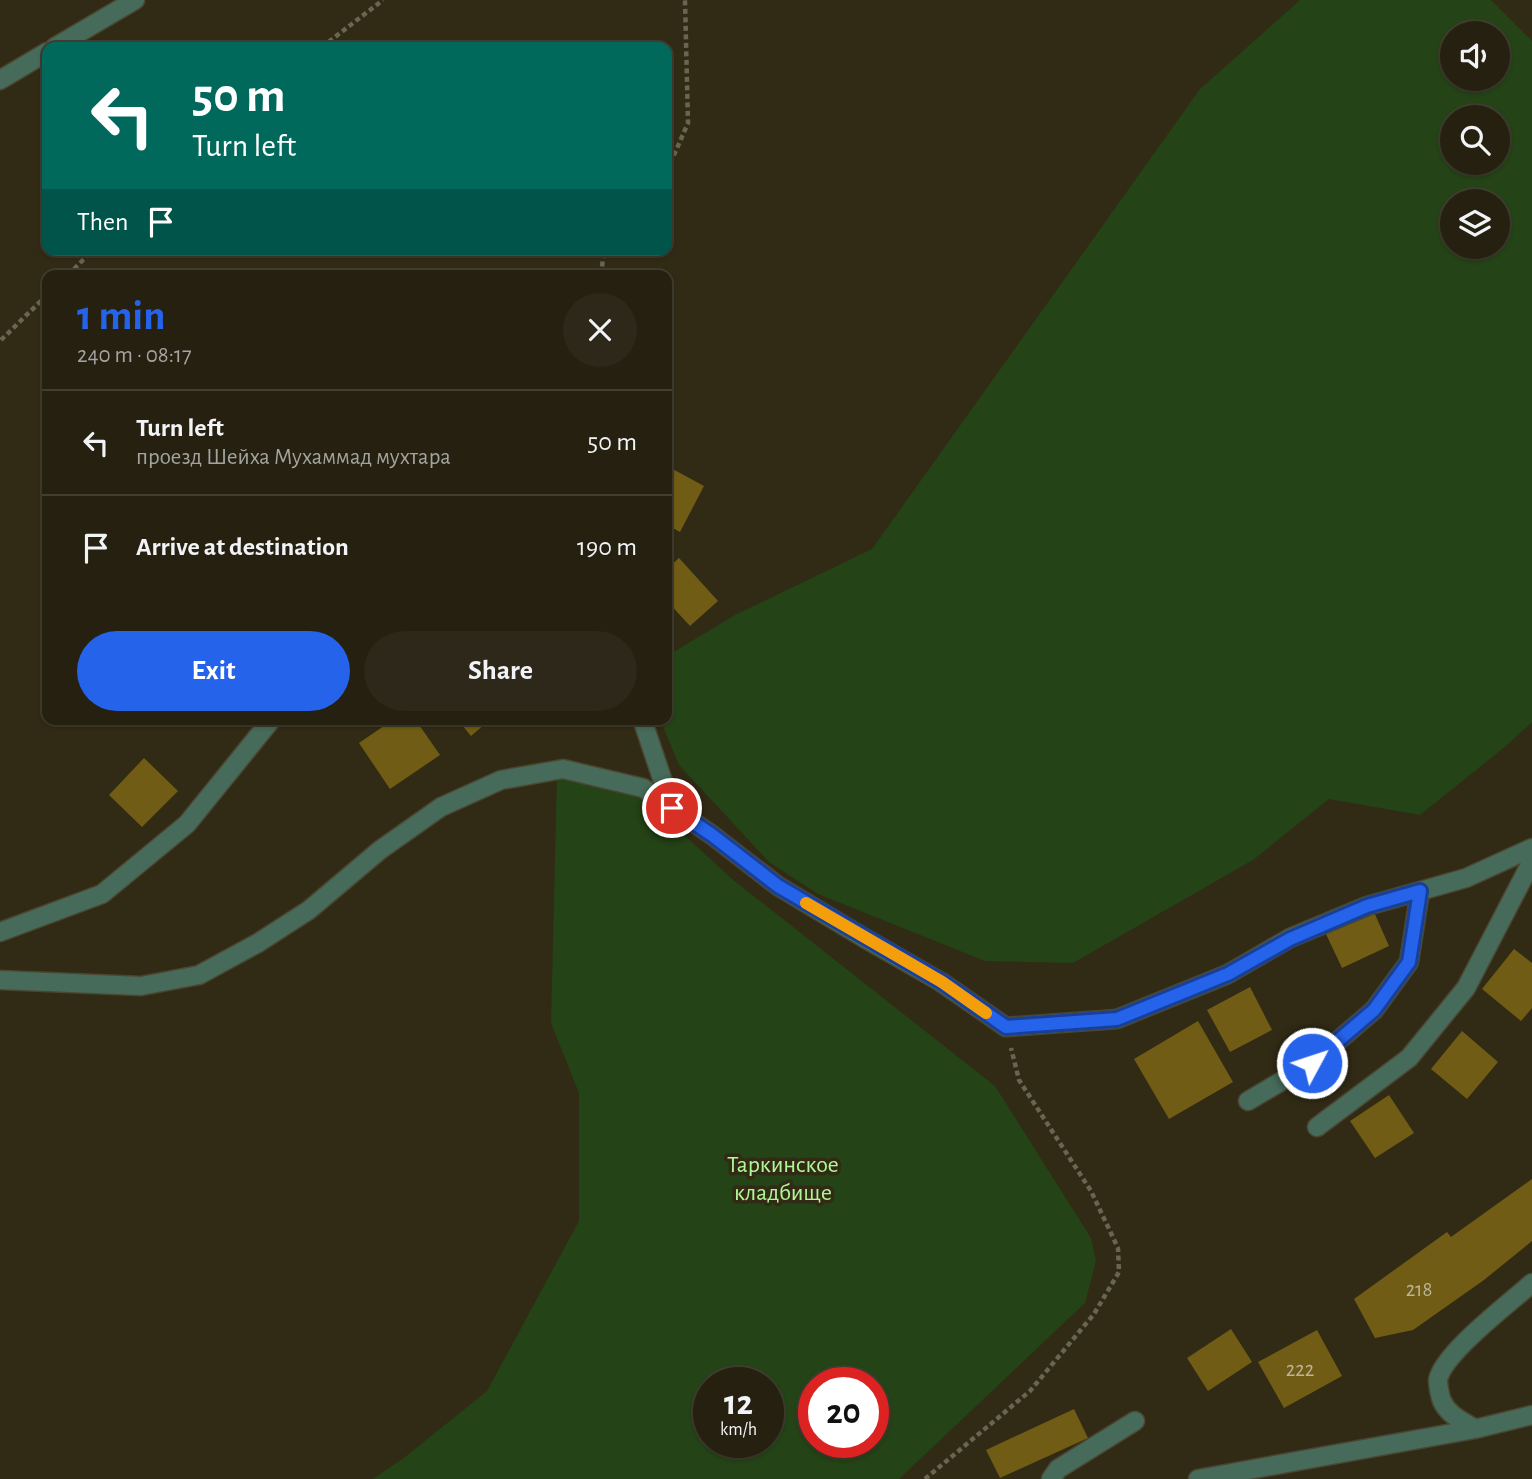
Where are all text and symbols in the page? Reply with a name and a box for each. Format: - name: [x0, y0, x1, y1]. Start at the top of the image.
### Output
- map controls: [1440, 21, 1510, 259]
- button: sound: [1440, 21, 1510, 91]
- icon: left: [77, 70, 168, 161]
- text: 50 m: [192, 72, 286, 121]
- button: search: [1440, 105, 1510, 175]
- text: Turn left: [192, 130, 296, 162]
- button: layers: [1440, 189, 1510, 259]
- icon: arrive: [142, 203, 180, 241]
- text: Then: [77, 209, 128, 235]
- button: close: [563, 293, 637, 367]
- text: 1 min: [77, 295, 166, 337]
- text: 240 m · 08:17: [77, 344, 192, 367]
- text: Turn left: [136, 415, 224, 441]
- icon: left: [77, 424, 115, 462]
- text: 50 m: [587, 429, 637, 455]
- text: проезд Шейха Мухаммад мухтара: [136, 446, 451, 469]
- icon: arrive: [77, 529, 115, 567]
- text: Arrive at destination: [136, 534, 349, 560]
- text: 190 m: [577, 534, 637, 560]
- button: Exit: [77, 631, 350, 711]
- button: Share: [364, 631, 637, 711]
- pin: [642, 778, 702, 838]
- icon: arrive: [653, 789, 691, 827]
- position arrow: [1275, 1026, 1349, 1100]
- park label: Таркинское кладбище: [727, 1153, 839, 1205]
- house number: 218: [1406, 1279, 1432, 1300]
- house number: 222: [1286, 1359, 1314, 1380]
- speed limit sign: 20: [798, 1367, 889, 1458]
- text: 12: [724, 1386, 753, 1421]
- text: km/h: [720, 1421, 757, 1439]

